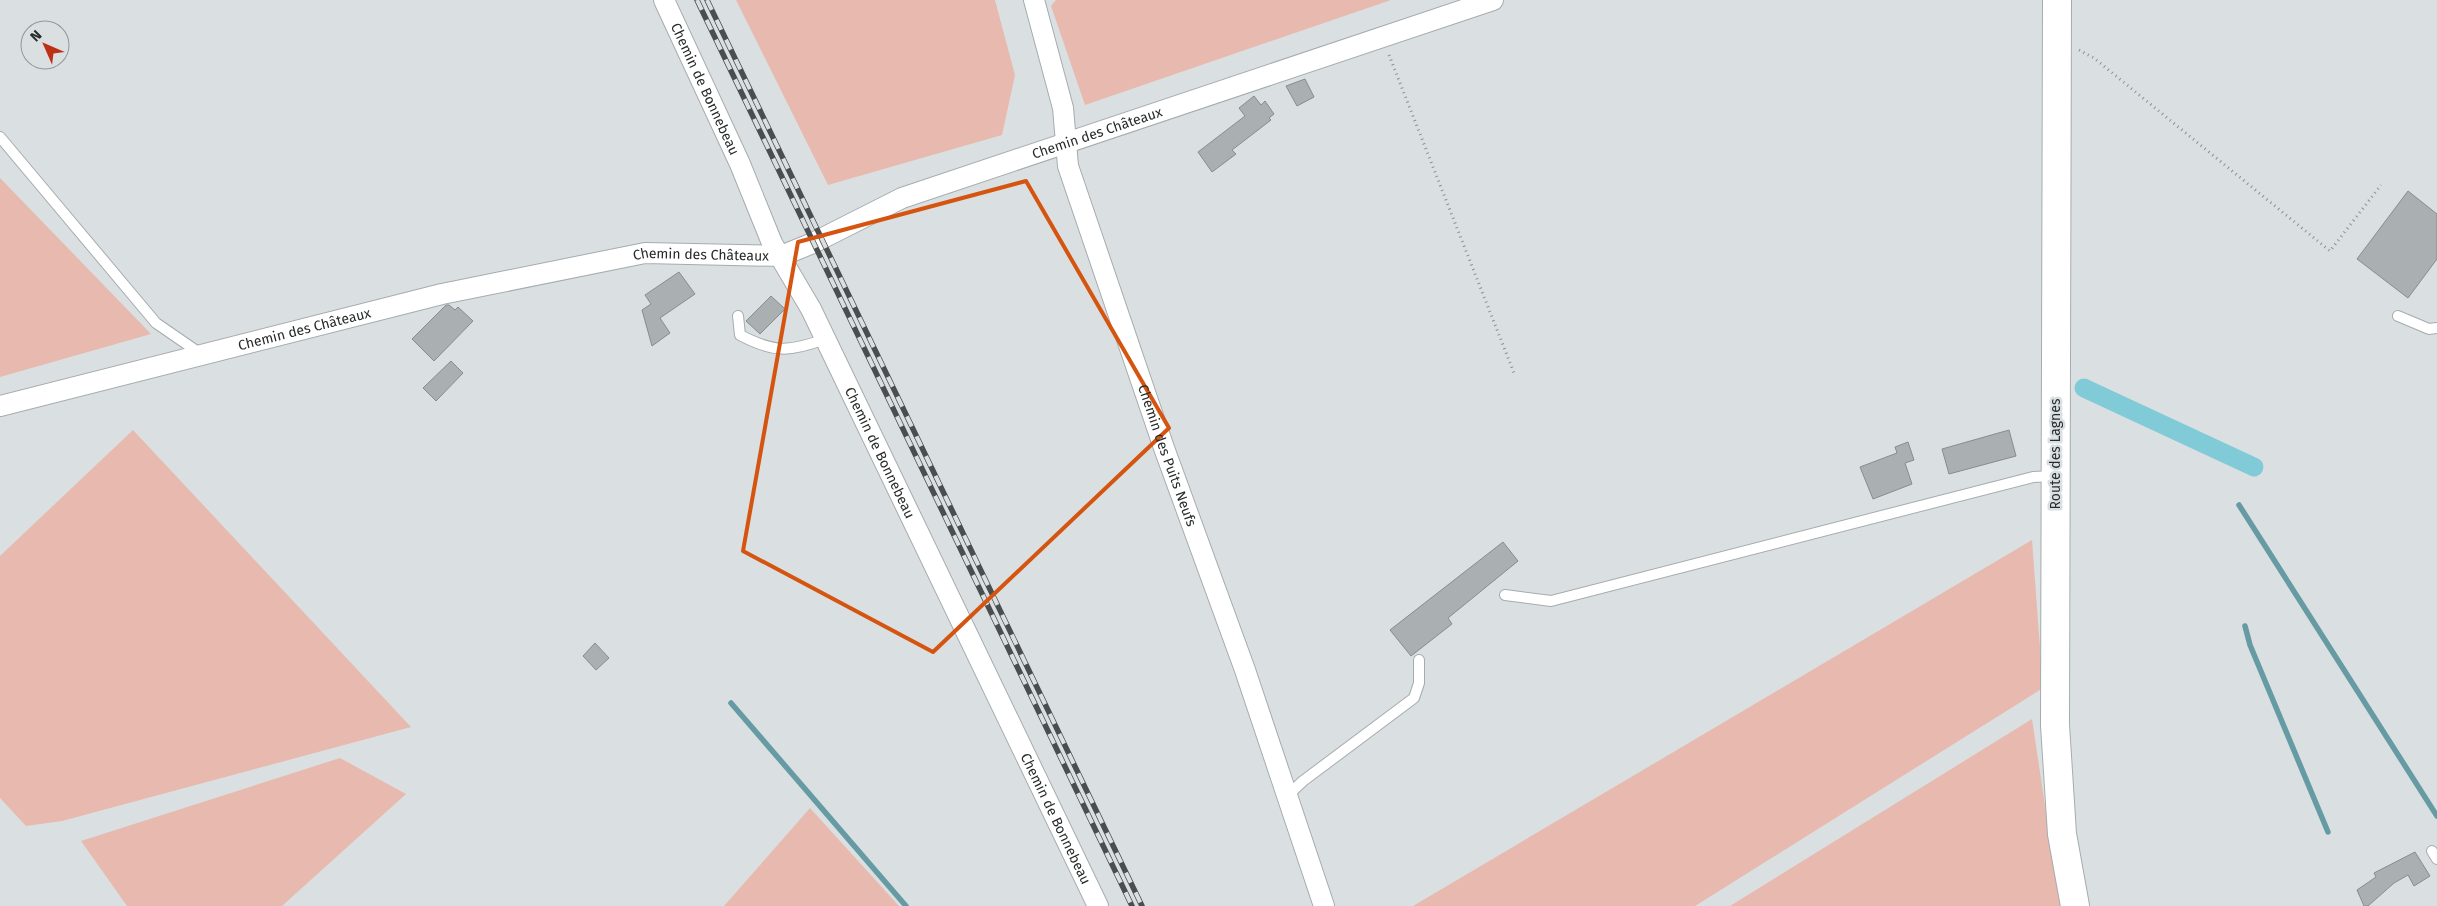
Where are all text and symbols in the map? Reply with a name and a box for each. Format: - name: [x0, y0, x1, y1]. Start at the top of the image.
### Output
- north arrow: [20, 20, 70, 70]
- street label: Chemin de Bonnebeau: [667, 20, 743, 158]
- text: N: [27, 27, 45, 45]
- street label: Chemin des Châteaux: [1030, 103, 1164, 162]
- street label: Chemin des Châteaux: [631, 244, 769, 264]
- street label: Chemin des Châteaux: [236, 304, 373, 354]
- street label: Chemin des Puits Neufs: [1134, 382, 1201, 529]
- street label: Chemin de Bonnebeau: [841, 384, 919, 521]
- street label: Route des Lagnes: [2047, 398, 2064, 509]
- street label: Chemin de Bonnebeau: [1017, 750, 1095, 887]

